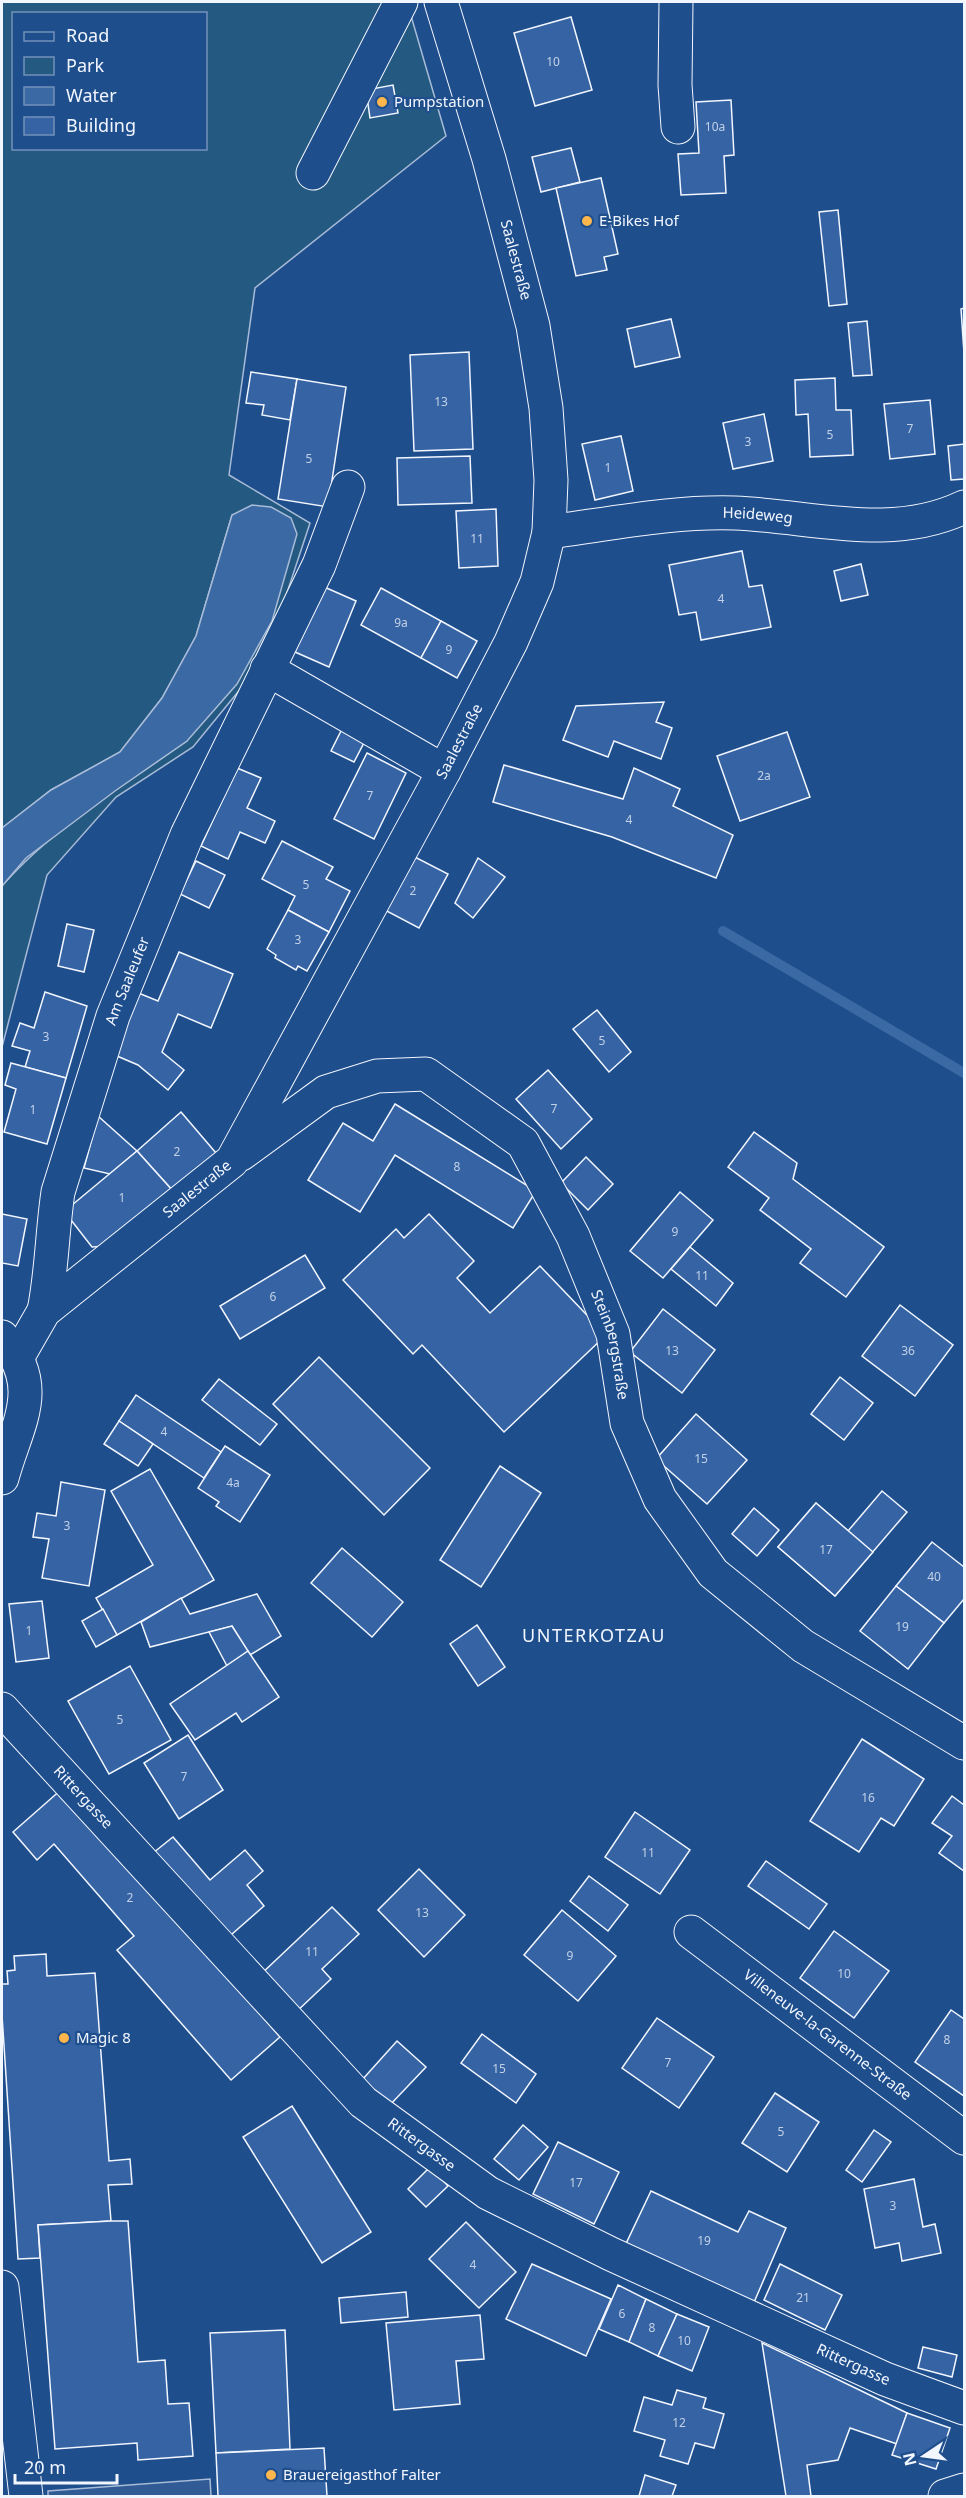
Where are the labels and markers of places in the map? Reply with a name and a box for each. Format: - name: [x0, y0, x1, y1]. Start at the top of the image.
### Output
- place label: Pumpstation: [394, 91, 484, 111]
- marker: Pumpstation: [375, 95, 389, 109]
- place label: E-Bikes Hof: [599, 210, 680, 230]
- marker: E-Bikes Hof: [580, 214, 594, 228]
- place label: Magic 8: [76, 2027, 131, 2047]
- marker: Magic 8: [57, 2031, 71, 2045]
- place label: Brauereigasthof Falter: [283, 2464, 441, 2484]
- marker: Brauereigasthof Falter: [264, 2468, 278, 2482]

